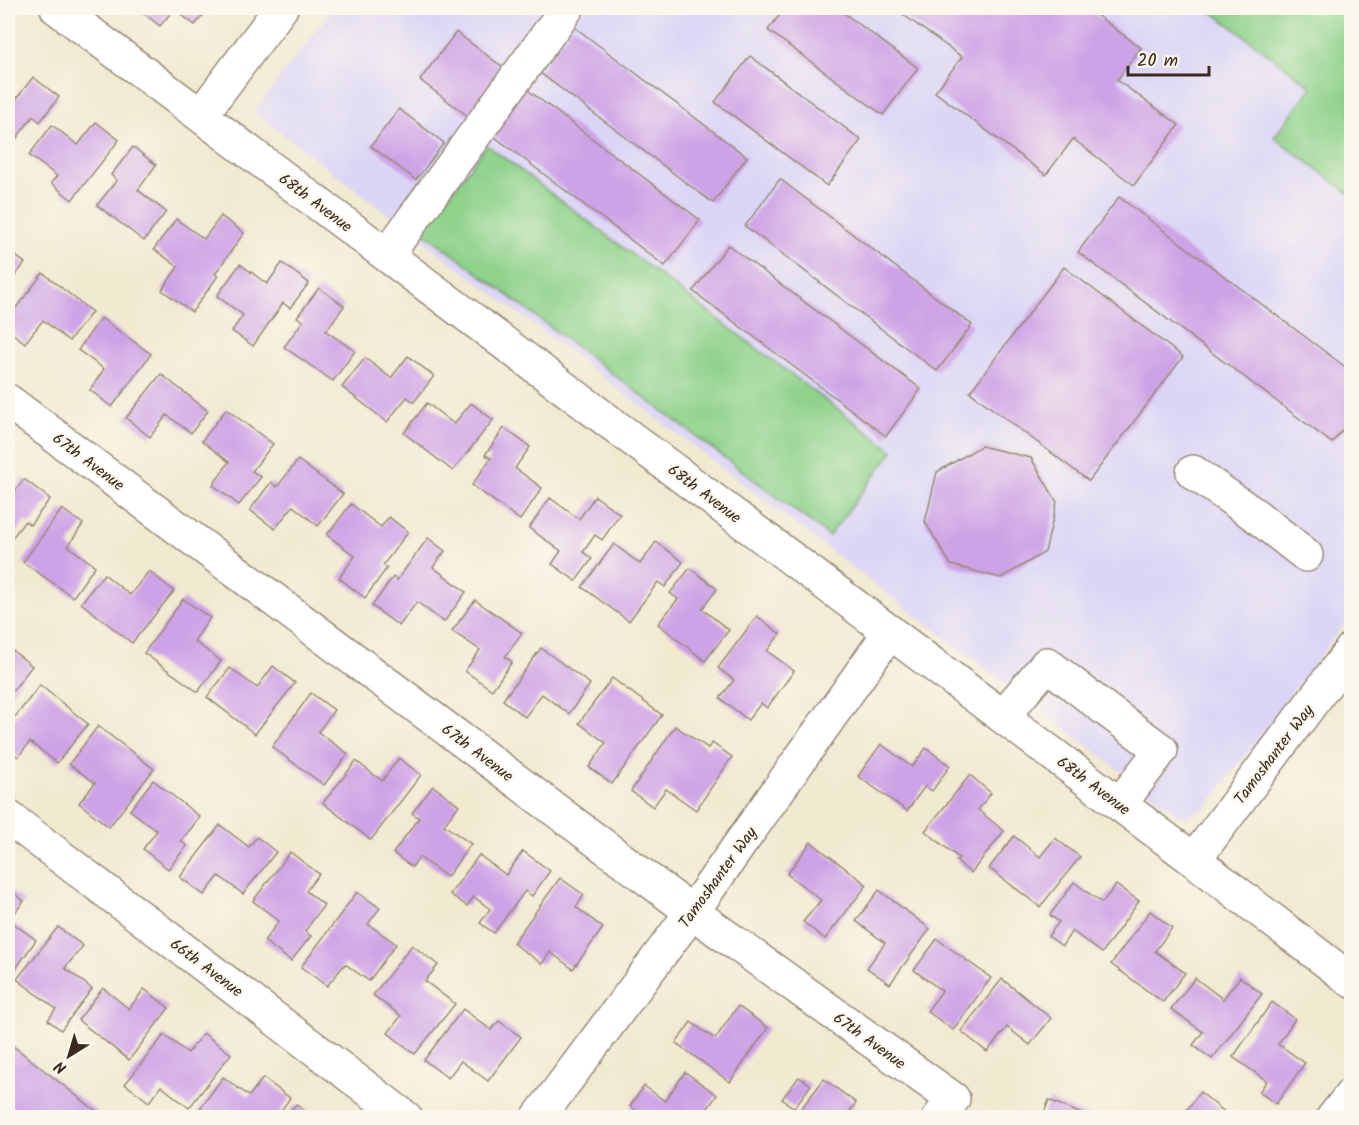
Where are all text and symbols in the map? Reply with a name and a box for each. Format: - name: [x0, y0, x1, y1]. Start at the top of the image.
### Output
- scale bar: [1128, 39, 1209, 77]
- text: 20 m: [1137, 47, 1178, 76]
- street label: 68th Avenue: [273, 167, 357, 239]
- street label: 67th Avenue: [47, 427, 129, 498]
- street label: 68th Avenue: [662, 458, 746, 530]
- street label: Tamoshanter Way: [1228, 699, 1321, 810]
- street label: 67th Avenue: [436, 718, 518, 789]
- street label: 68th Avenue: [1051, 750, 1135, 822]
- street label: Tamoshanter Way: [673, 822, 764, 934]
- street label: 66th Avenue: [164, 932, 248, 1004]
- street label: 67th Avenue: [828, 1006, 911, 1076]
- north arrow: [39, 1026, 99, 1086]
- text: N: [49, 1054, 72, 1080]

